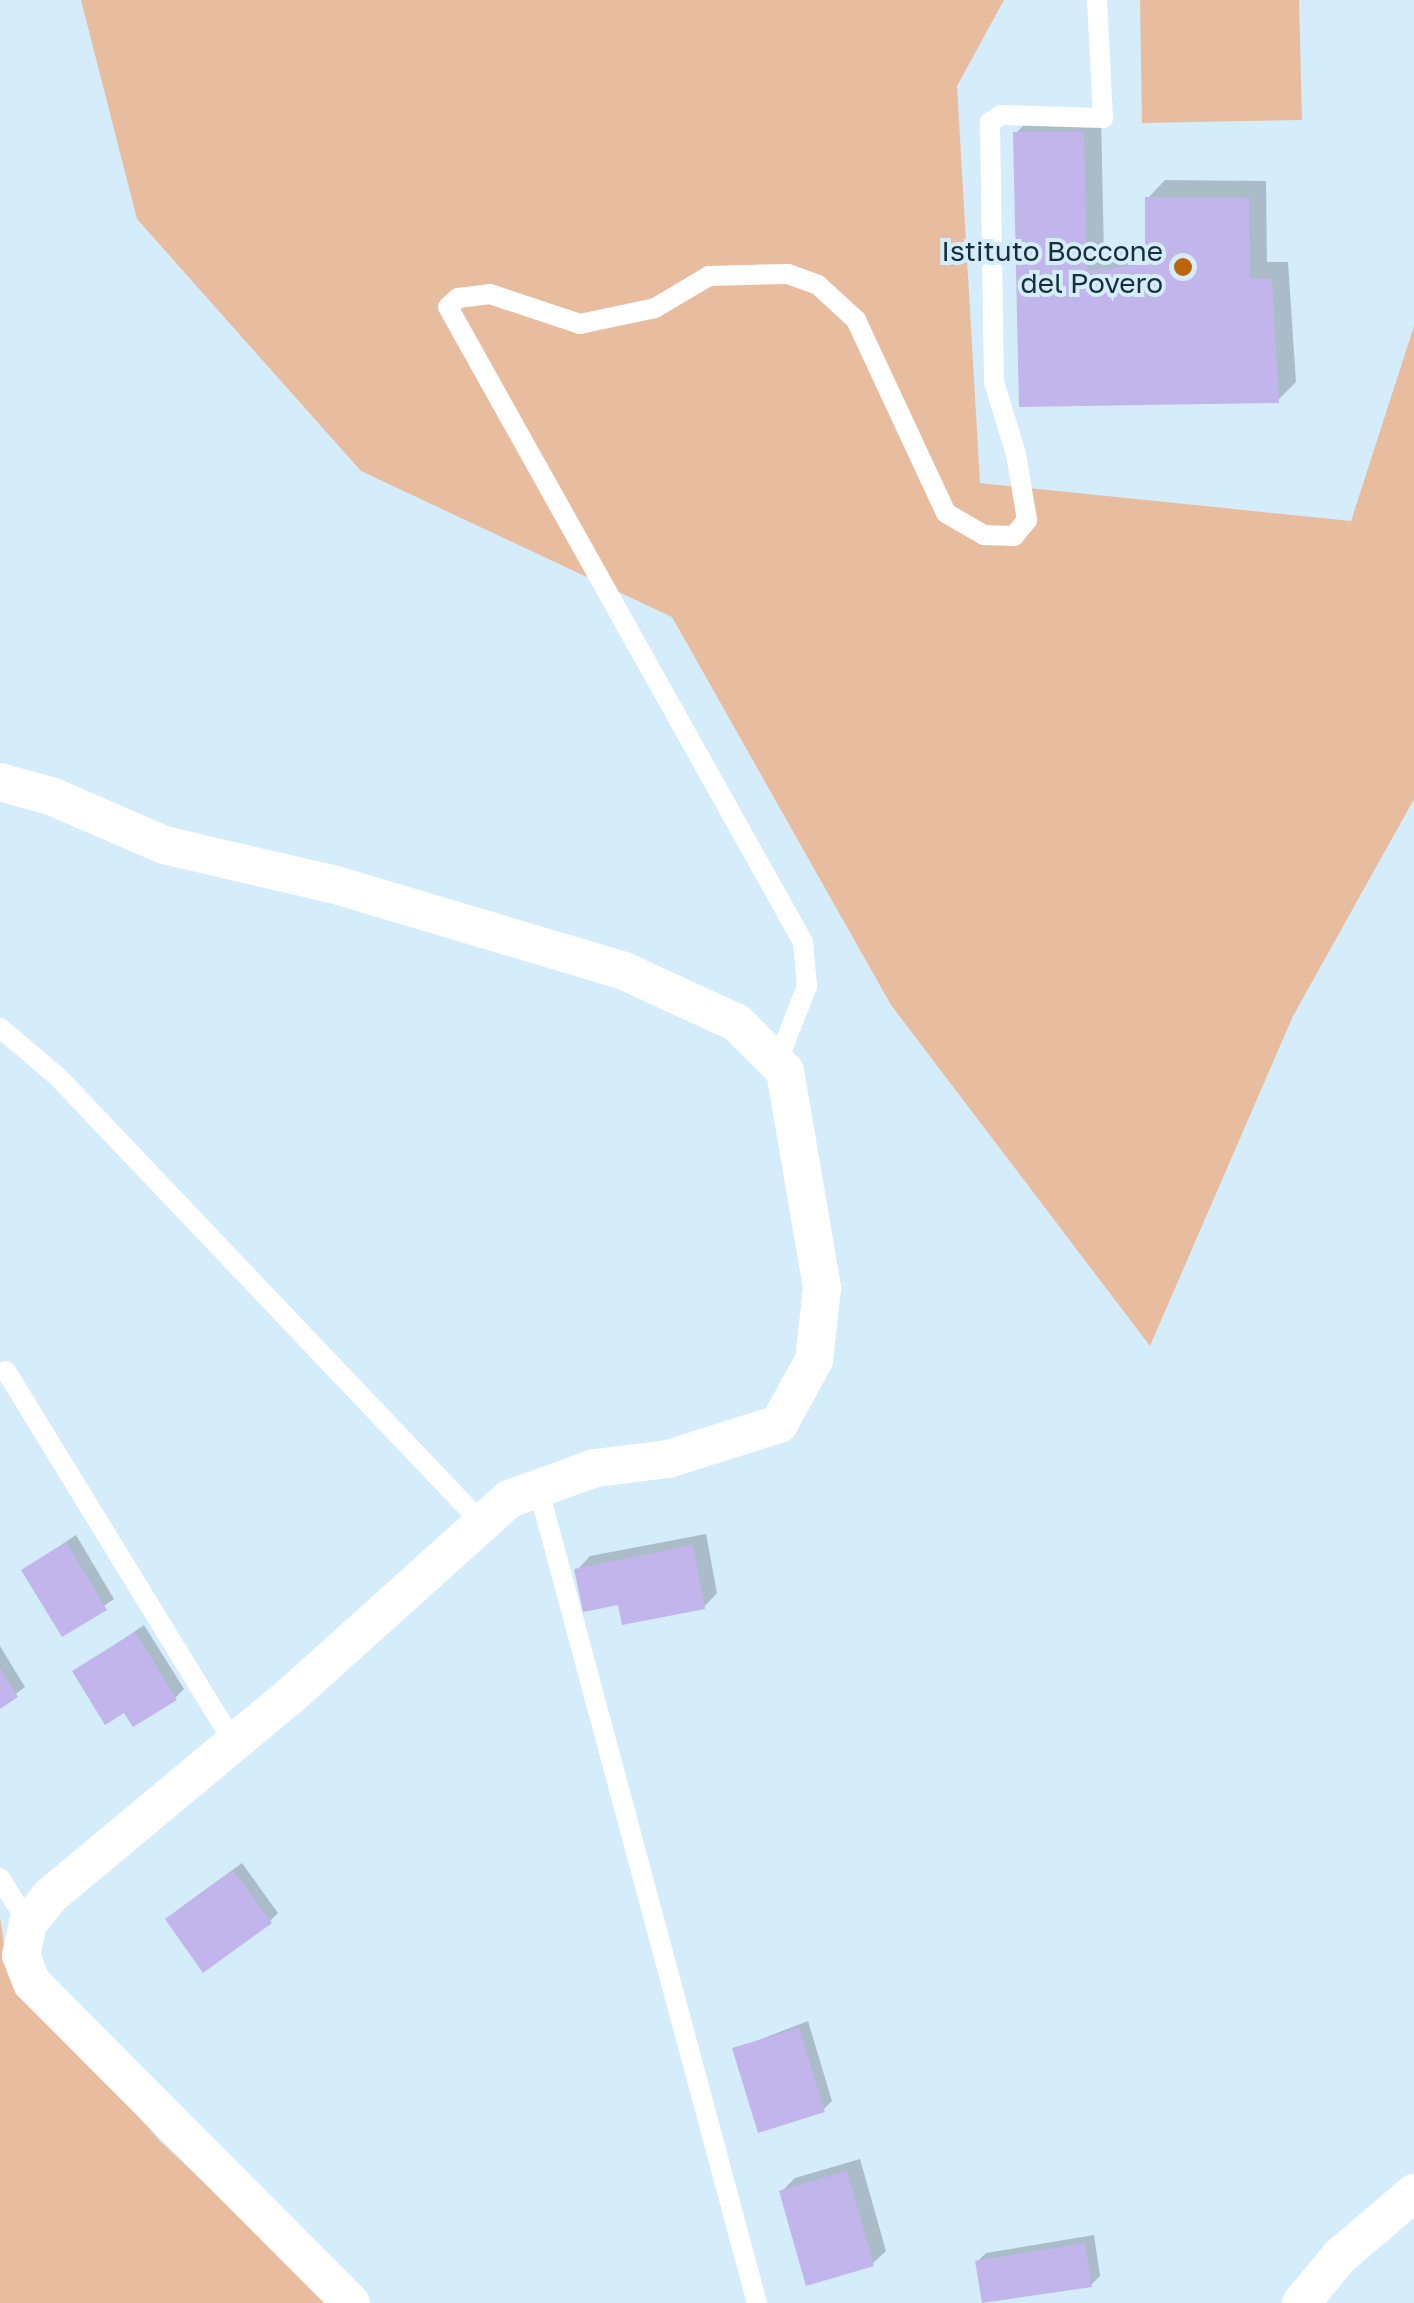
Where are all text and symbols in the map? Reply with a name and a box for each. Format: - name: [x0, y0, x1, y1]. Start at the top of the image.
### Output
- place label: Istituto Boccone del Povero: [941, 234, 1163, 300]
- marker: Istituto Boccone del Povero: [1172, 256, 1194, 278]

